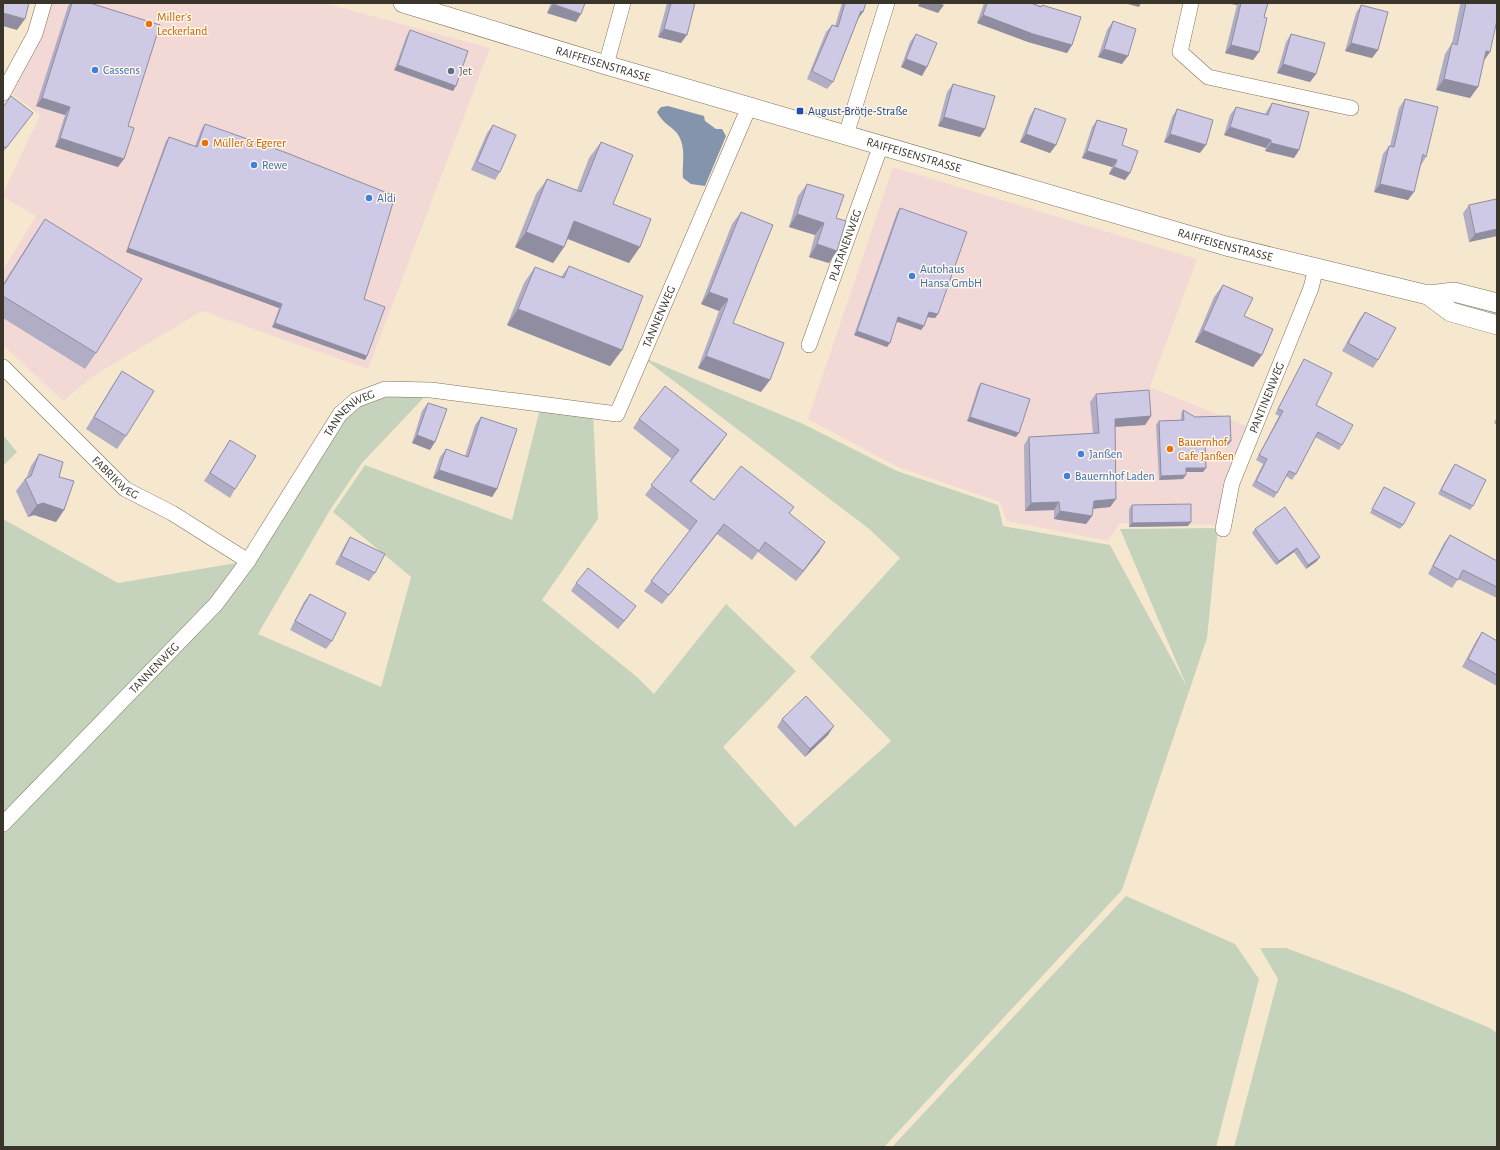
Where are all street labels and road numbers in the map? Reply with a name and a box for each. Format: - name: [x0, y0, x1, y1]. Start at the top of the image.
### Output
- street label: RAIFFEISENSTRASSE: [554, 44, 652, 84]
- street label: RAIFFEISENSTRASSE: [865, 135, 963, 174]
- street label: PLATANENWEG: [827, 208, 863, 283]
- street label: RAIFFEISENSTRASSE: [1176, 226, 1274, 263]
- street label: TANNENWEG: [640, 284, 677, 349]
- street label: PANTINENWEG: [1247, 360, 1286, 435]
- street label: TANNENWEG: [322, 387, 376, 439]
- street label: FABRIKWEG: [90, 454, 141, 501]
- street label: TANNENWEG: [127, 640, 181, 696]

